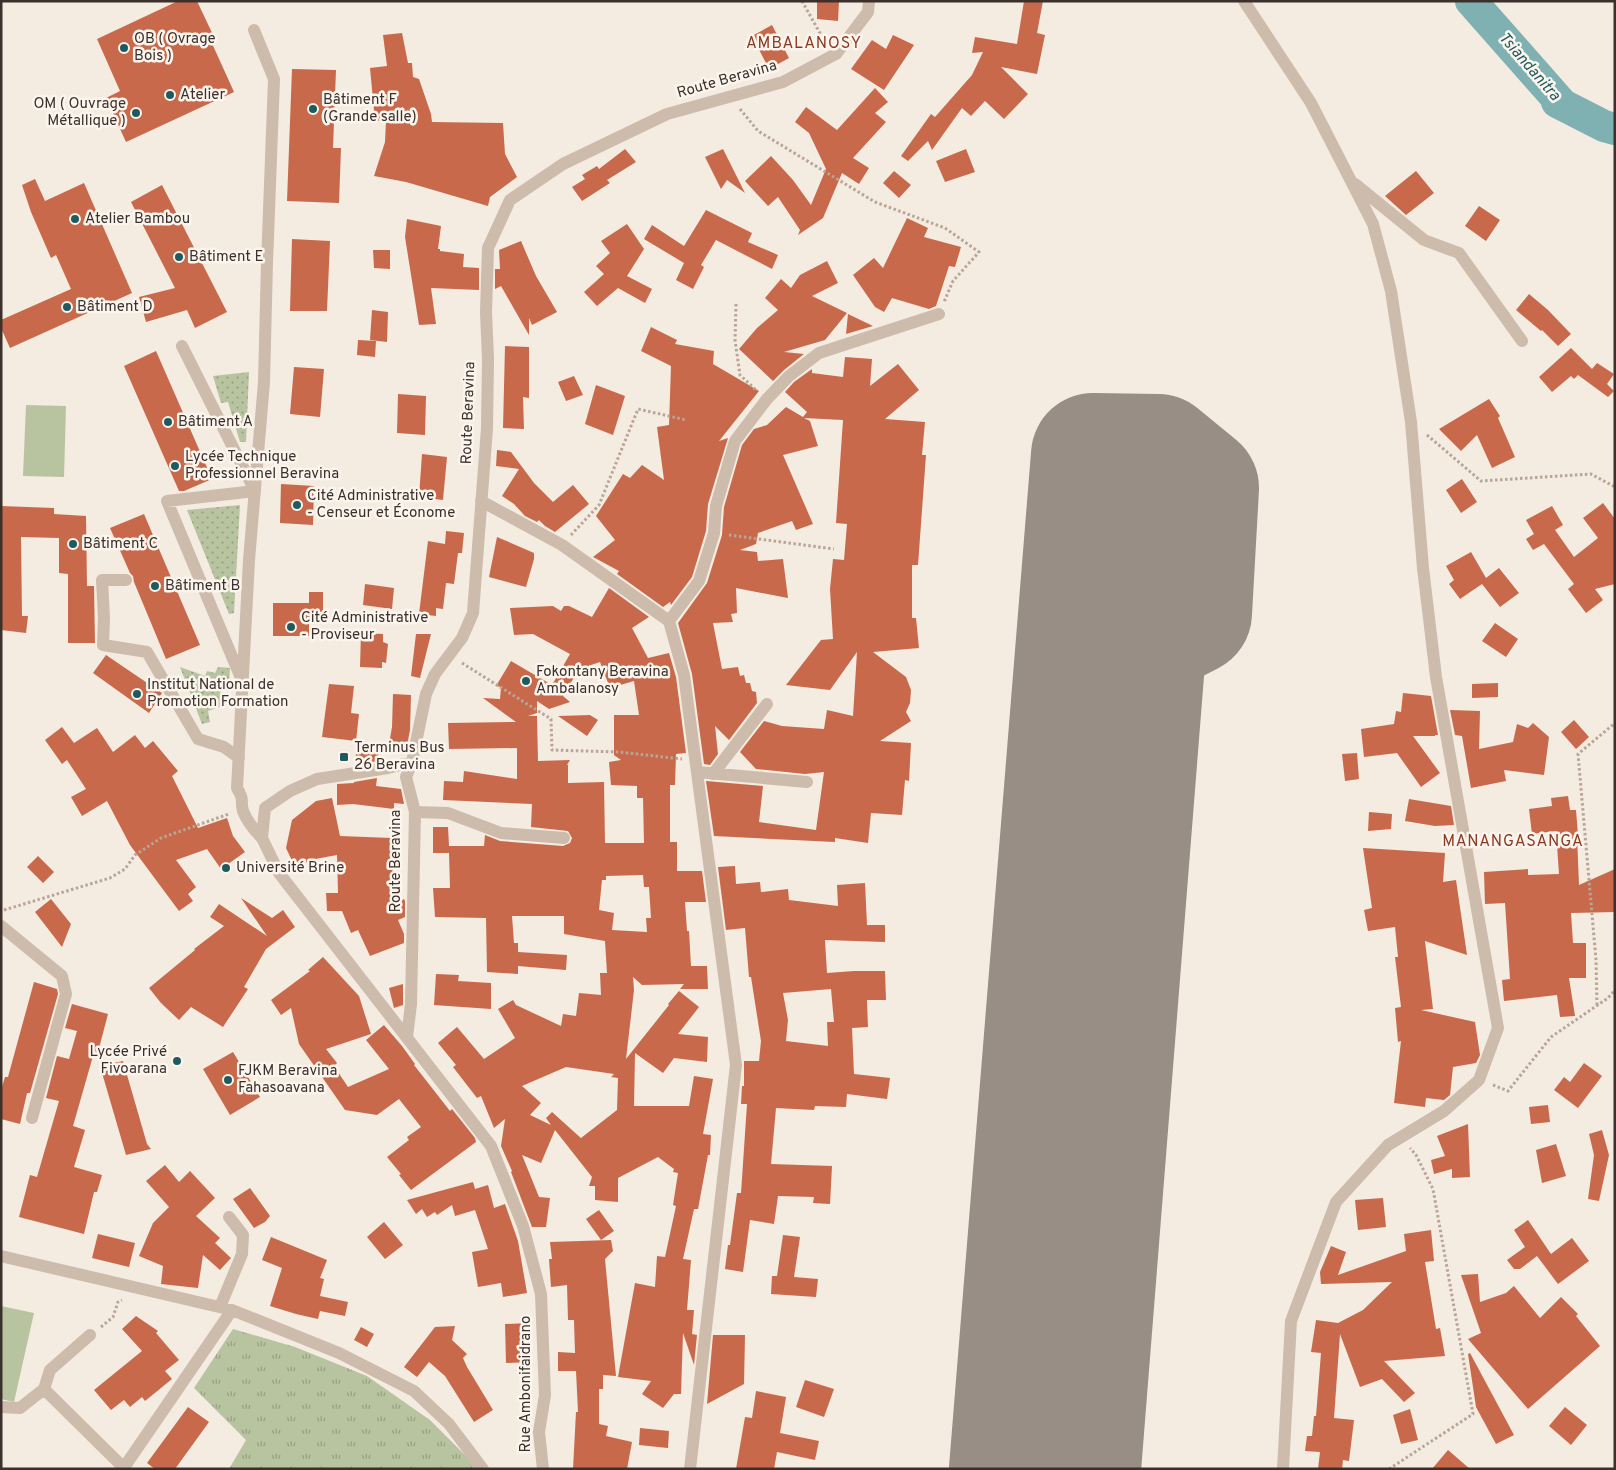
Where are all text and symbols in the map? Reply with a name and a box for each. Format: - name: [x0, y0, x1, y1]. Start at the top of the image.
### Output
- water label: Tsiandanitra: [1494, 28, 1565, 106]
- place label: OB ( Ovrage Bois ): [134, 30, 216, 66]
- district label: AMBALANOSY: [746, 34, 862, 54]
- marker: OB ( Ovrage Bois ): [118, 42, 130, 54]
- street label: Route Beravina: [675, 57, 779, 103]
- place label: Atelier: [180, 86, 226, 105]
- marker: Atelier: [164, 89, 176, 101]
- place label: Bâtiment F (Grande salle): [323, 91, 417, 127]
- place label: OM ( Ouvrage Métallique ): [33, 95, 126, 131]
- marker: Bâtiment F (Grande salle): [307, 103, 319, 115]
- marker: OM ( Ouvrage Métallique ): [130, 107, 142, 119]
- place label: Atelier Bambou: [85, 210, 190, 229]
- marker: Atelier Bambou: [69, 213, 81, 225]
- place label: Bâtiment E: [189, 248, 263, 267]
- marker: Bâtiment E: [173, 251, 185, 263]
- place label: Bâtiment D: [77, 298, 153, 317]
- marker: Bâtiment D: [61, 301, 73, 313]
- street label: Route Beravina: [458, 361, 480, 465]
- place label: Bâtiment A: [178, 413, 253, 432]
- marker: Bâtiment A: [162, 416, 174, 428]
- place label: Lycée Technique Professionnel Beravina: [185, 448, 339, 484]
- marker: Lycée Technique Professionnel Beravina: [169, 460, 181, 472]
- place label: Cité Administrative - Censeur et Économe: [307, 487, 455, 523]
- marker: Cité Administrative - Censeur et Économe: [291, 499, 303, 511]
- place label: Bâtiment C: [83, 535, 158, 554]
- marker: Bâtiment C: [67, 538, 79, 550]
- place label: Bâtiment B: [165, 577, 240, 596]
- marker: Bâtiment B: [149, 580, 161, 592]
- place label: Cité Administrative - Proviseur: [301, 609, 428, 645]
- marker: Cité Administrative - Proviseur: [285, 621, 297, 633]
- place label: Fokontany Beravina Ambalanosy: [536, 663, 669, 699]
- marker: Fokontany Beravina Ambalanosy: [520, 675, 532, 687]
- place label: Institut National de Promotion Formation: [147, 676, 288, 712]
- marker: Institut National de Promotion Formation: [131, 688, 143, 700]
- place label: Terminus Bus 26 Beravina: [354, 739, 445, 775]
- marker: Terminus Bus 26 Beravina: [338, 751, 350, 763]
- street label: Route Beravina: [387, 809, 406, 913]
- district label: MANANGASANGA: [1442, 832, 1584, 852]
- place label: Université Brine: [236, 859, 344, 878]
- marker: Université Brine: [220, 862, 232, 874]
- place label: Lycée Privé Fivoarana: [89, 1043, 167, 1079]
- marker: Lycée Privé Fivoarana: [171, 1055, 183, 1067]
- place label: FJKM Beravina Fahasoavana: [238, 1062, 337, 1098]
- marker: FJKM Beravina Fahasoavana: [222, 1074, 234, 1086]
- street label: Rue Ambonifaidrano: [517, 1316, 536, 1452]

